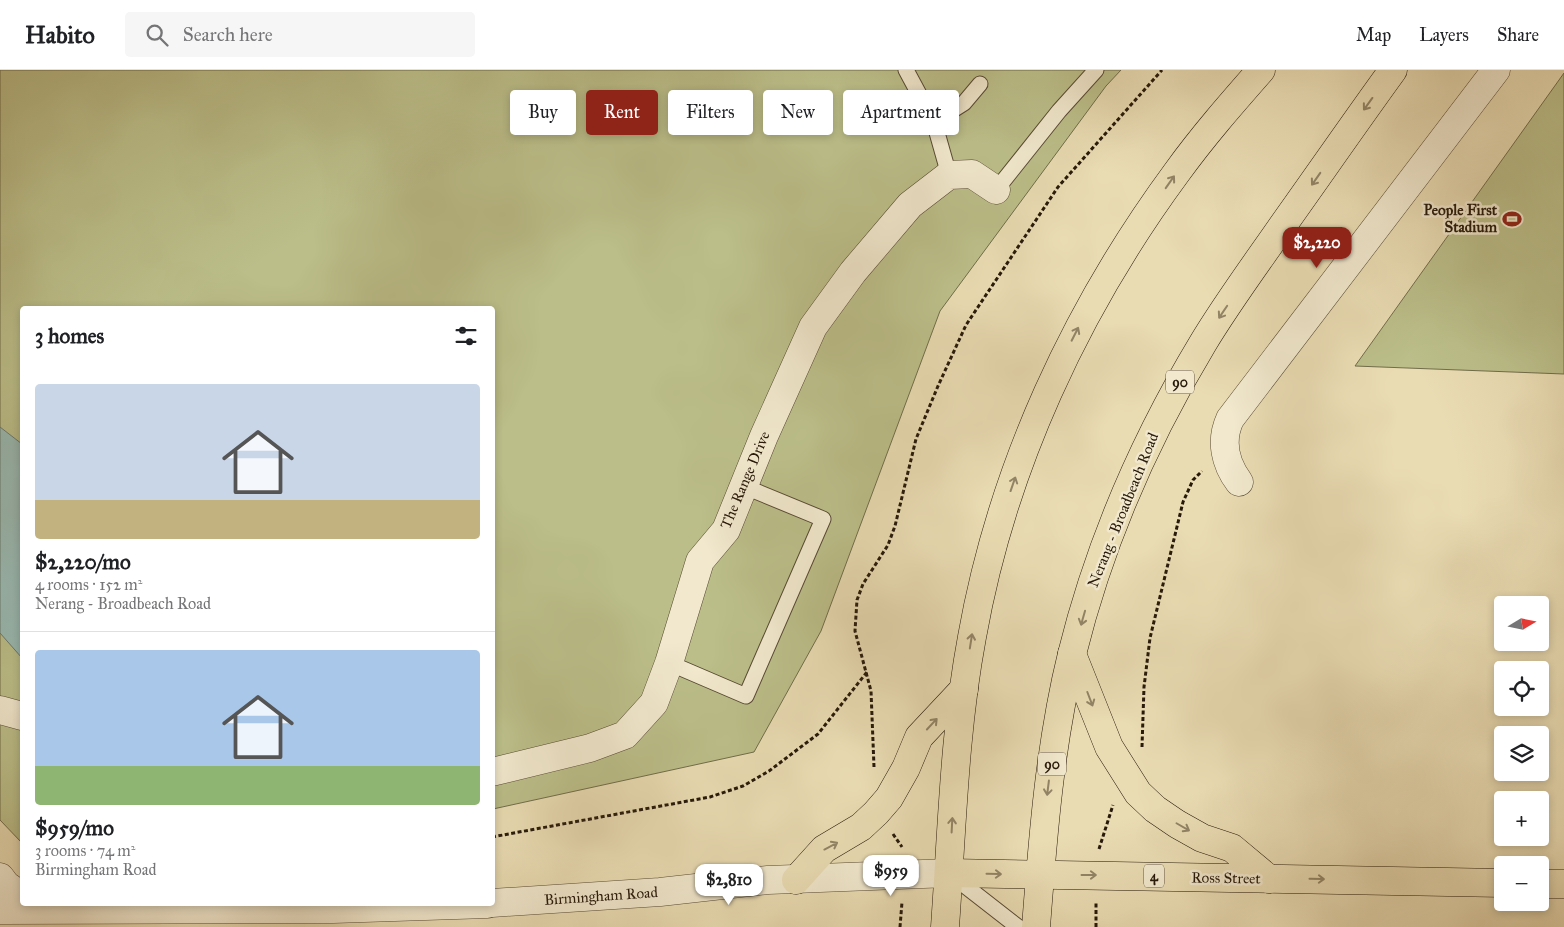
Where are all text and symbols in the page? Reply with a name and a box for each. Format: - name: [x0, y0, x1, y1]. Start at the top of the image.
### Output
- search box: [125, 12, 475, 57]
- text: Habito: [25, 20, 95, 50]
- icon: search: [143, 21, 171, 49]
- text: Search here: [183, 23, 273, 46]
- text: Map: [1356, 24, 1391, 46]
- text: Layers: [1419, 24, 1469, 46]
- text: Share: [1497, 24, 1539, 46]
- chip: Buy: [510, 90, 576, 135]
- chip: Rent: [586, 90, 658, 135]
- chip: Filters: [668, 90, 753, 135]
- chip: New: [763, 90, 833, 135]
- chip: Apartment: [843, 90, 959, 135]
- one-way arrow: [1363, 97, 1373, 111]
- one-way arrow: [1311, 171, 1321, 185]
- one-way arrow: [1165, 175, 1175, 189]
- place label: People First Stadium: [1424, 201, 1498, 236]
- sports icon: People First Stadium: [1501, 208, 1523, 230]
- pin: $2,220: [1276, 226, 1358, 269]
- text: $2,220: [1294, 233, 1341, 252]
- one-way arrow: [1218, 305, 1228, 319]
- icon: filters: [452, 322, 480, 350]
- text: 3 homes: [35, 323, 104, 349]
- one-way arrow: [1071, 327, 1081, 342]
- road number: 90: [1166, 370, 1194, 394]
- icon: home: [213, 417, 303, 507]
- street label: The Range Drive: [716, 429, 774, 531]
- street label: Nerang - Broadbeach Road: [1084, 430, 1162, 590]
- one-way arrow: [1009, 477, 1018, 492]
- text: $2,220/mo: [35, 549, 131, 575]
- text: 4 rooms · 152 m²: [35, 575, 142, 594]
- text: Nerang - Broadbeach Road: [35, 594, 211, 613]
- north arrow: [1494, 596, 1549, 651]
- map controls: [1494, 596, 1549, 911]
- one-way arrow: [1077, 609, 1087, 625]
- one-way arrow: [967, 633, 977, 649]
- button: locate: [1494, 661, 1549, 716]
- icon: home: [213, 682, 303, 772]
- one-way arrow: [1086, 691, 1095, 706]
- one-way arrow: [926, 717, 938, 730]
- button: layers: [1494, 726, 1549, 781]
- road number: 90: [1038, 752, 1066, 776]
- one-way arrow: [1043, 779, 1053, 795]
- button: +: [1494, 791, 1549, 846]
- text: $959/mo: [35, 815, 114, 841]
- one-way arrow: [947, 817, 956, 833]
- one-way arrow: [1175, 823, 1189, 833]
- text: 3 rooms · 74 m²: [35, 841, 135, 860]
- one-way arrow: [823, 841, 838, 851]
- pin: $959: [861, 854, 921, 897]
- button: −: [1494, 856, 1549, 911]
- text: Birmingham Road: [35, 860, 157, 879]
- text: $959: [874, 861, 908, 880]
- pin: $2,810: [688, 864, 770, 906]
- road number: 4: [1144, 864, 1164, 888]
- street label: Ross Street: [1191, 868, 1262, 888]
- one-way arrow: [986, 869, 1002, 879]
- text: $2,810: [706, 870, 752, 889]
- one-way arrow: [1080, 870, 1096, 880]
- one-way arrow: [1309, 875, 1325, 884]
- street label: Birmingham Road: [544, 883, 659, 909]

